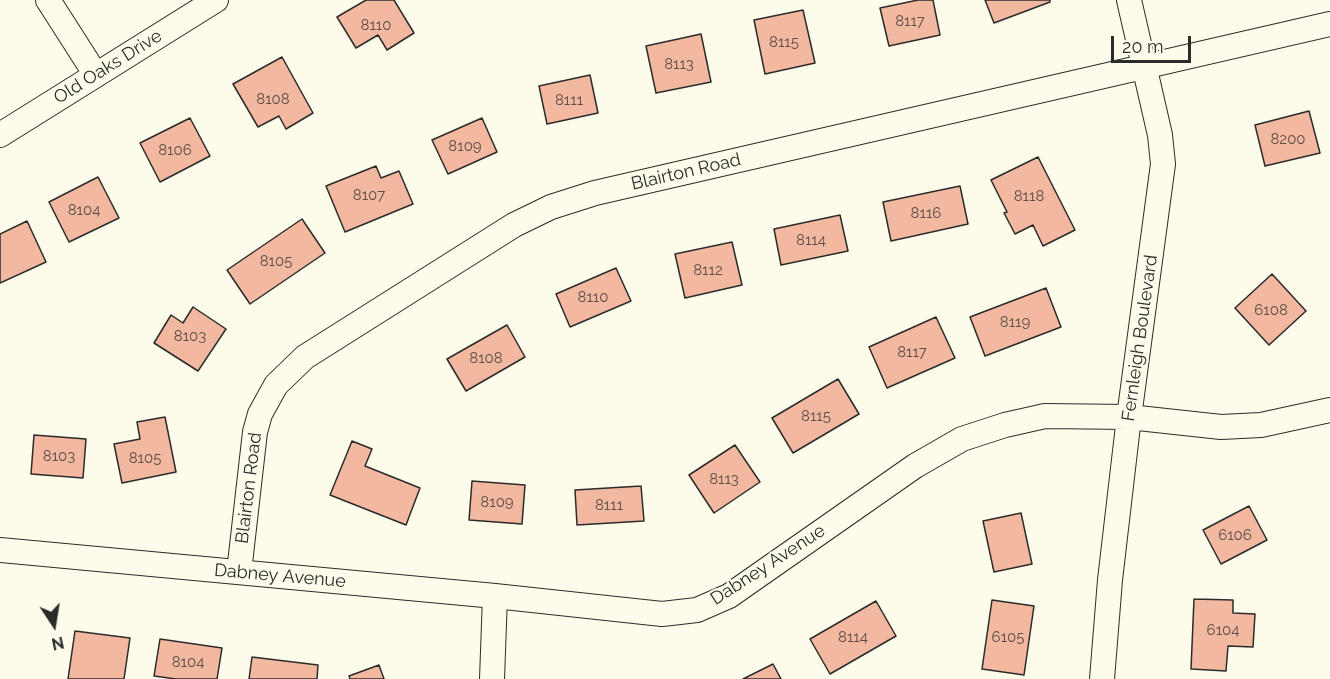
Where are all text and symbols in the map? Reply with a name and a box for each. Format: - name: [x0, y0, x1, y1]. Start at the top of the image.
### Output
- house number: 8117: [895, 12, 925, 30]
- house number: 8110: [361, 16, 391, 34]
- scale bar: [1114, 24, 1194, 62]
- street label: Old Oaks Drive: [50, 25, 166, 109]
- house number: 8115: [769, 33, 799, 51]
- text: 20 m: [1122, 36, 1164, 57]
- house number: 8113: [664, 55, 694, 73]
- house number: 8108: [256, 90, 290, 108]
- house number: 8111: [555, 91, 583, 109]
- house number: 8200: [1270, 130, 1306, 148]
- house number: 8109: [448, 137, 482, 155]
- house number: 8106: [158, 141, 192, 159]
- street label: Blairton Road: [629, 149, 743, 195]
- house number: 8107: [353, 186, 385, 204]
- house number: 8118: [1014, 187, 1044, 205]
- house number: 8104: [68, 201, 100, 219]
- house number: 8116: [911, 204, 941, 222]
- house number: 8114: [796, 231, 826, 249]
- house number: 8105: [260, 252, 292, 270]
- street label: Fernleigh Boulevard: [1118, 253, 1162, 423]
- house number: 8112: [693, 261, 723, 279]
- house number: 8110: [578, 288, 608, 306]
- house number: 6108: [1254, 301, 1288, 319]
- house number: 8119: [1000, 313, 1030, 331]
- house number: 8103: [174, 327, 206, 345]
- house number: 8117: [897, 343, 927, 361]
- house number: 8108: [469, 349, 503, 367]
- house number: 8115: [801, 407, 831, 425]
- street label: Blairton Road: [231, 431, 267, 545]
- house number: 8103: [43, 447, 75, 465]
- house number: 8105: [129, 449, 161, 467]
- house number: 8113: [709, 470, 739, 488]
- house number: 8109: [480, 493, 514, 511]
- house number: 8111: [595, 496, 623, 514]
- street label: Dabney Avenue: [707, 520, 829, 610]
- house number: 6106: [1218, 526, 1252, 544]
- street label: Dabney Avenue: [213, 559, 347, 593]
- north arrow: [24, 595, 84, 655]
- house number: 6104: [1207, 621, 1239, 639]
- house number: 8114: [838, 628, 868, 646]
- house number: 6105: [992, 628, 1024, 646]
- text: N: [50, 633, 66, 654]
- house number: 8104: [172, 653, 204, 671]

